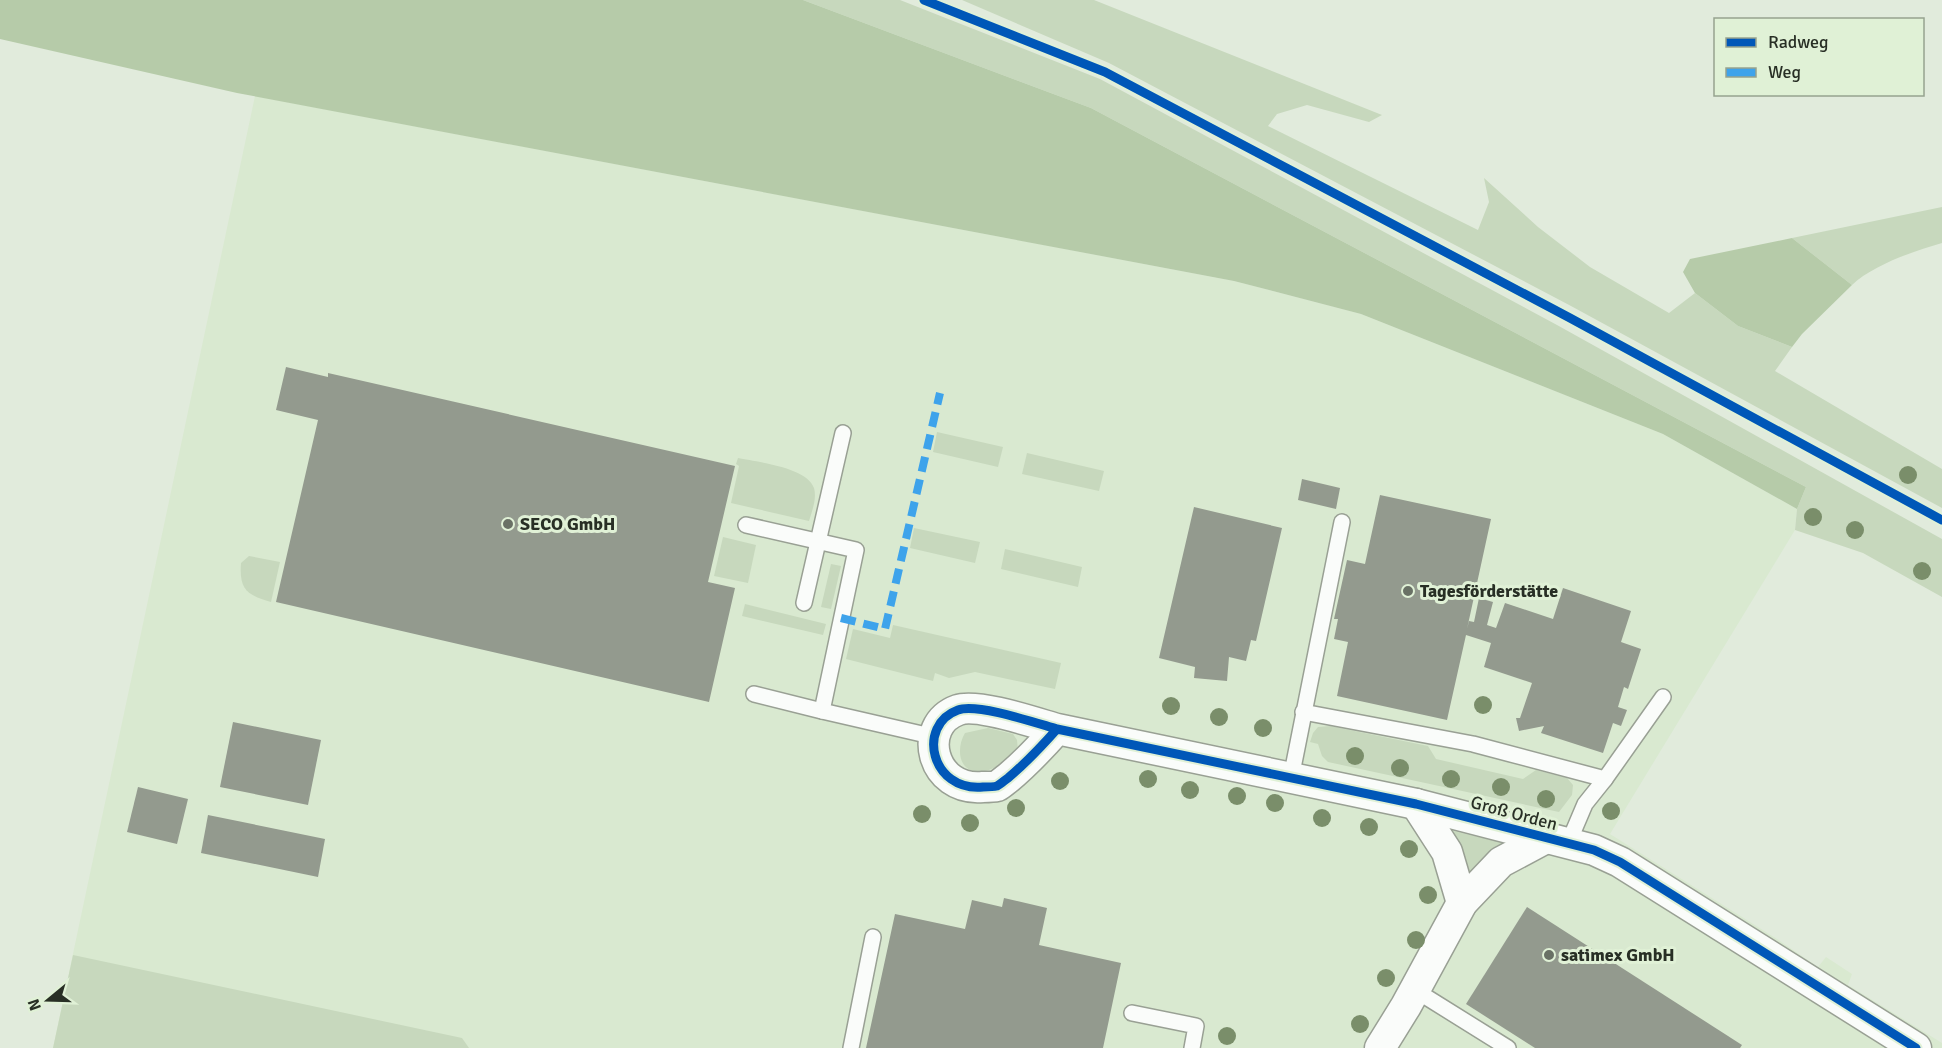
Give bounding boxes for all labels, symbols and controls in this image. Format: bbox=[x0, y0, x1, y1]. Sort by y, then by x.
legend bbox=[1714, 18, 1924, 96]
text: Radweg bbox=[1768, 31, 1829, 53]
text: Weg bbox=[1768, 61, 1801, 83]
place label: SECO GmbH bbox=[520, 513, 615, 535]
marker: SECO GmbH bbox=[501, 517, 515, 531]
place label: Tagesförderstätte bbox=[1420, 580, 1558, 602]
marker: Tagesförderstätte bbox=[1401, 584, 1415, 598]
street label: Groß Orden bbox=[1468, 791, 1560, 835]
place label: satimex GmbH bbox=[1561, 944, 1675, 966]
marker: satimex GmbH bbox=[1542, 948, 1556, 962]
north arrow bbox=[18, 970, 78, 1030]
text: N bbox=[23, 996, 46, 1013]

